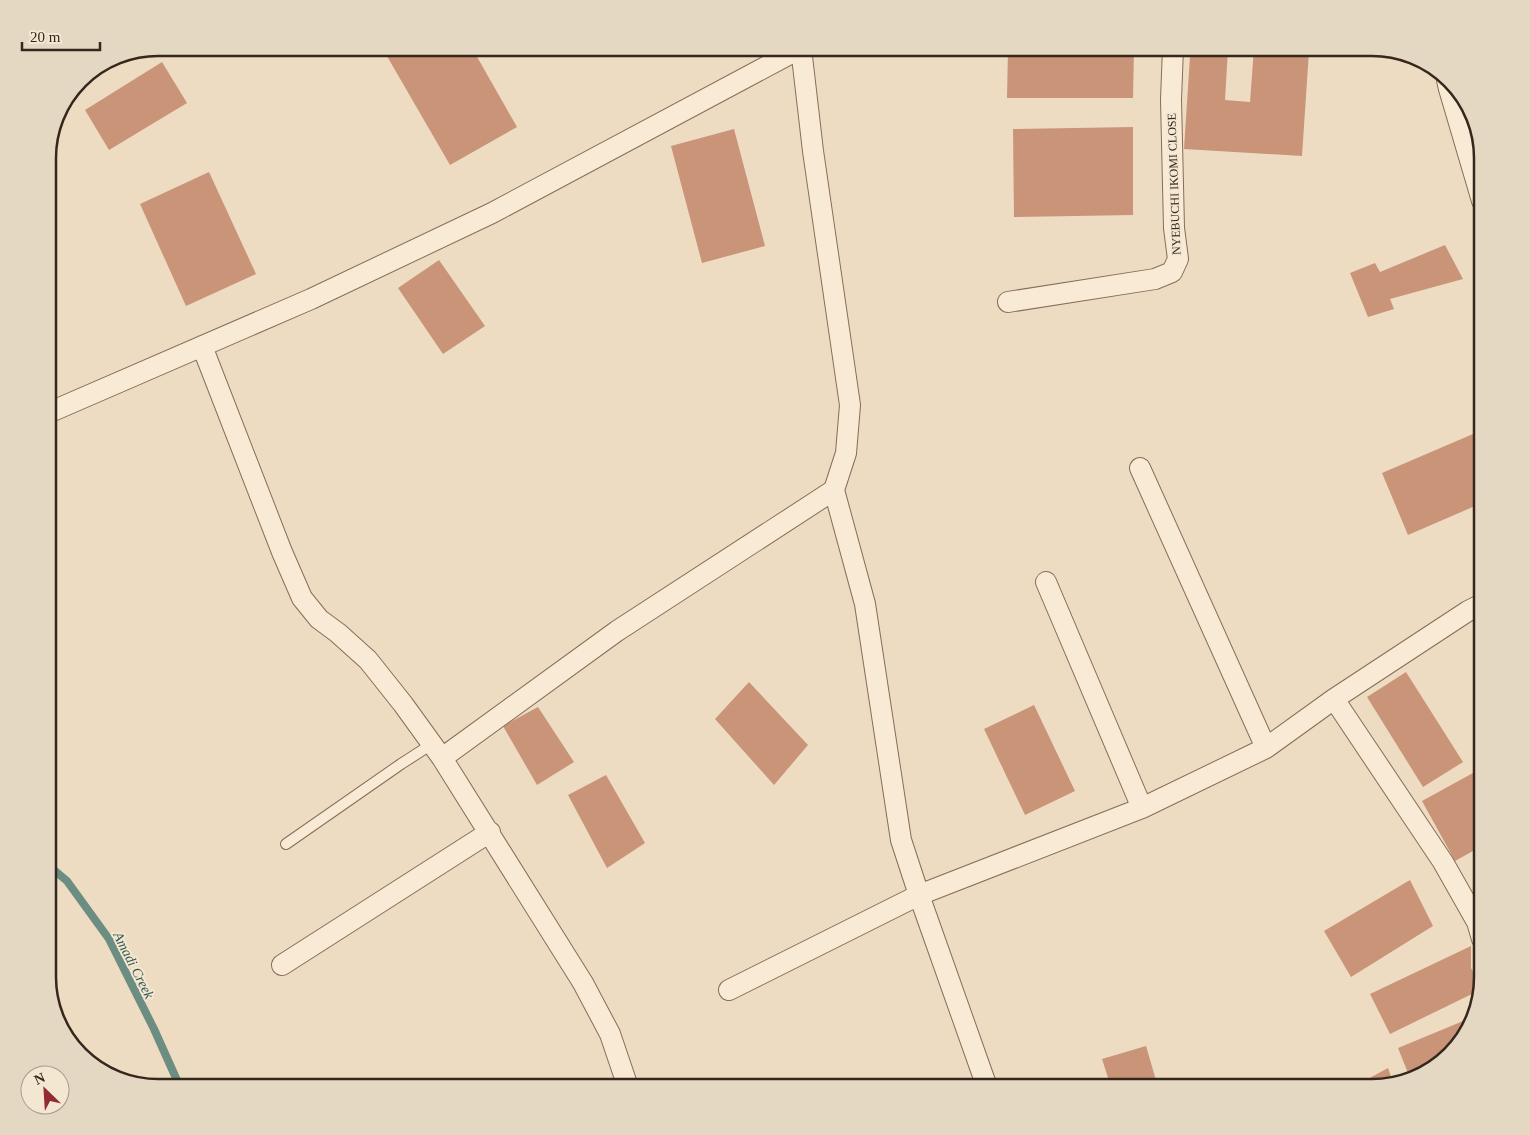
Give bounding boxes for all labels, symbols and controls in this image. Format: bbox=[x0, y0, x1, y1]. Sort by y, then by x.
scale bar bbox=[22, 20, 100, 52]
text: 20 m bbox=[30, 29, 61, 45]
street label: NYEBUCHI IKOMI CLOSE bbox=[1165, 113, 1183, 255]
water label: Amadi Creek bbox=[110, 928, 157, 1002]
north arrow bbox=[20, 1065, 70, 1115]
text: N bbox=[32, 1070, 47, 1088]

